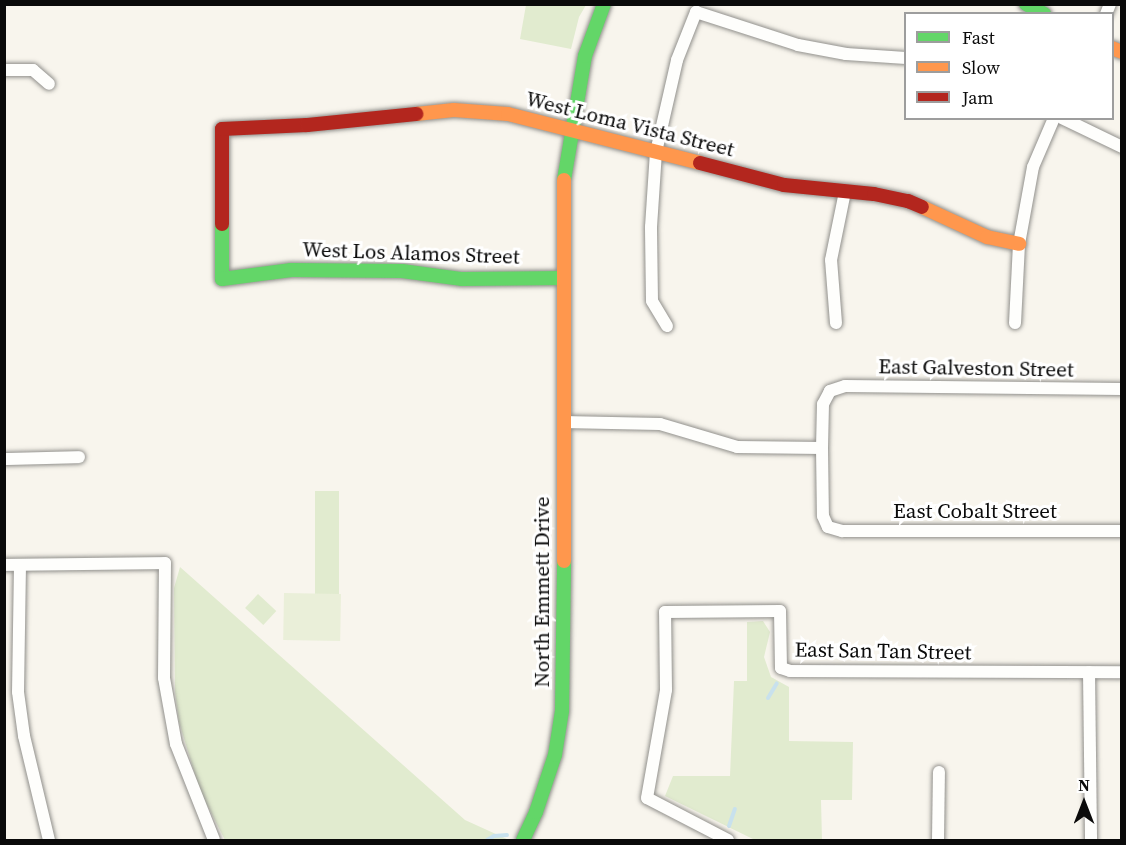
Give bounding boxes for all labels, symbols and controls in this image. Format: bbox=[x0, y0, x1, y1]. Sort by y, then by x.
legend bbox=[904, 12, 1114, 120]
text: Fast bbox=[962, 25, 995, 50]
text: Slow bbox=[962, 55, 1000, 80]
text: Jam bbox=[962, 85, 994, 110]
street label: West Loma Vista Street bbox=[523, 86, 737, 162]
street label: West Los Alamos Street bbox=[302, 237, 520, 269]
street label: East Galveston Street bbox=[878, 354, 1074, 382]
street label: North Emmett Drive bbox=[529, 497, 555, 687]
street label: East Cobalt Street bbox=[893, 498, 1057, 524]
street label: East San Tan Street bbox=[794, 637, 972, 665]
north arrow bbox=[1054, 773, 1114, 833]
text: N bbox=[1078, 774, 1090, 796]

